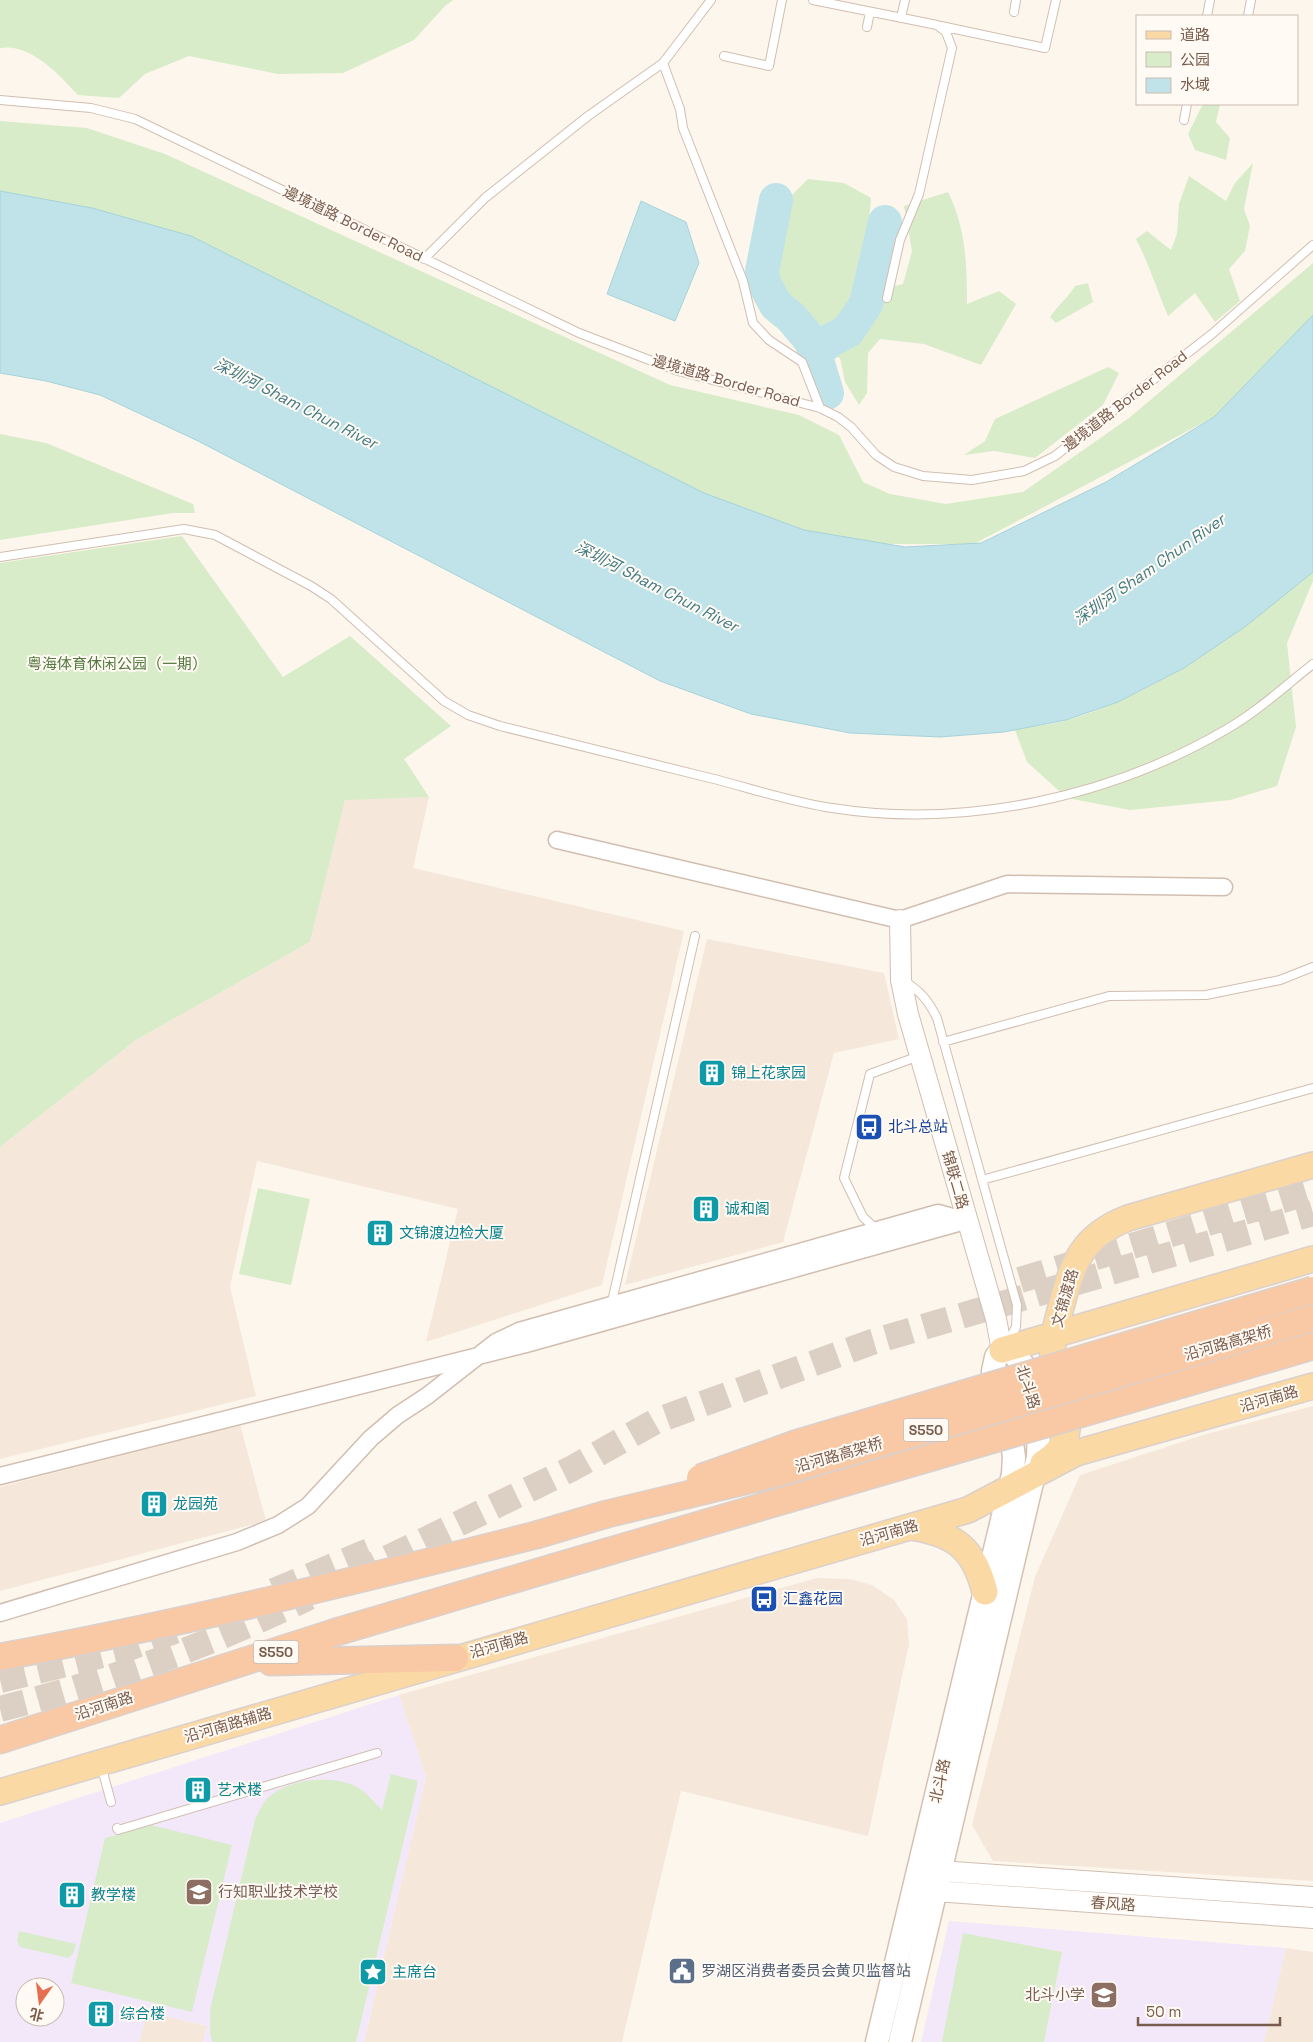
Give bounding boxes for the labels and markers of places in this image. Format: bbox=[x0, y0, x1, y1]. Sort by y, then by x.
building icon: 锦上花家园 bbox=[697, 1058, 727, 1088]
place label: 锦上花家园 bbox=[731, 1063, 806, 1082]
bus stop icon: 北斗总站 bbox=[854, 1112, 884, 1142]
place label: 北斗总站 bbox=[888, 1117, 948, 1136]
building icon: 诚和阁 bbox=[691, 1194, 721, 1224]
place label: 诚和阁 bbox=[725, 1199, 770, 1218]
building icon: 文锦渡边检大厦 bbox=[365, 1218, 395, 1248]
place label: 文锦渡边检大厦 bbox=[399, 1223, 504, 1242]
building icon: 龙园苑 bbox=[139, 1489, 169, 1519]
place label: 龙园苑 bbox=[173, 1494, 218, 1513]
bus stop icon: 汇鑫花园 bbox=[749, 1584, 779, 1614]
place label: 汇鑫花园 bbox=[783, 1589, 843, 1608]
building icon: 艺术楼 bbox=[183, 1775, 213, 1805]
place label: 艺术楼 bbox=[217, 1780, 262, 1799]
school or university icon: 行知职业技术学校 bbox=[184, 1877, 214, 1907]
building icon: 教学楼 bbox=[57, 1880, 87, 1910]
place label: 行知职业技术学校 bbox=[218, 1882, 338, 1901]
place label: 教学楼 bbox=[91, 1885, 136, 1904]
public building icon: 罗湖区消费者委员会黄贝监督站 bbox=[667, 1956, 697, 1986]
place icon: 主席台 bbox=[358, 1957, 388, 1987]
place label: 罗湖区消费者委员会黄贝监督站 bbox=[701, 1961, 911, 1980]
place label: 主席台 bbox=[392, 1962, 437, 1981]
school or university icon: 北斗小学 bbox=[1089, 1980, 1119, 2010]
place label: 北斗小学 bbox=[1025, 1985, 1085, 2004]
building icon: 综合楼 bbox=[86, 1999, 116, 2029]
place label: 综合楼 bbox=[120, 2004, 165, 2023]

